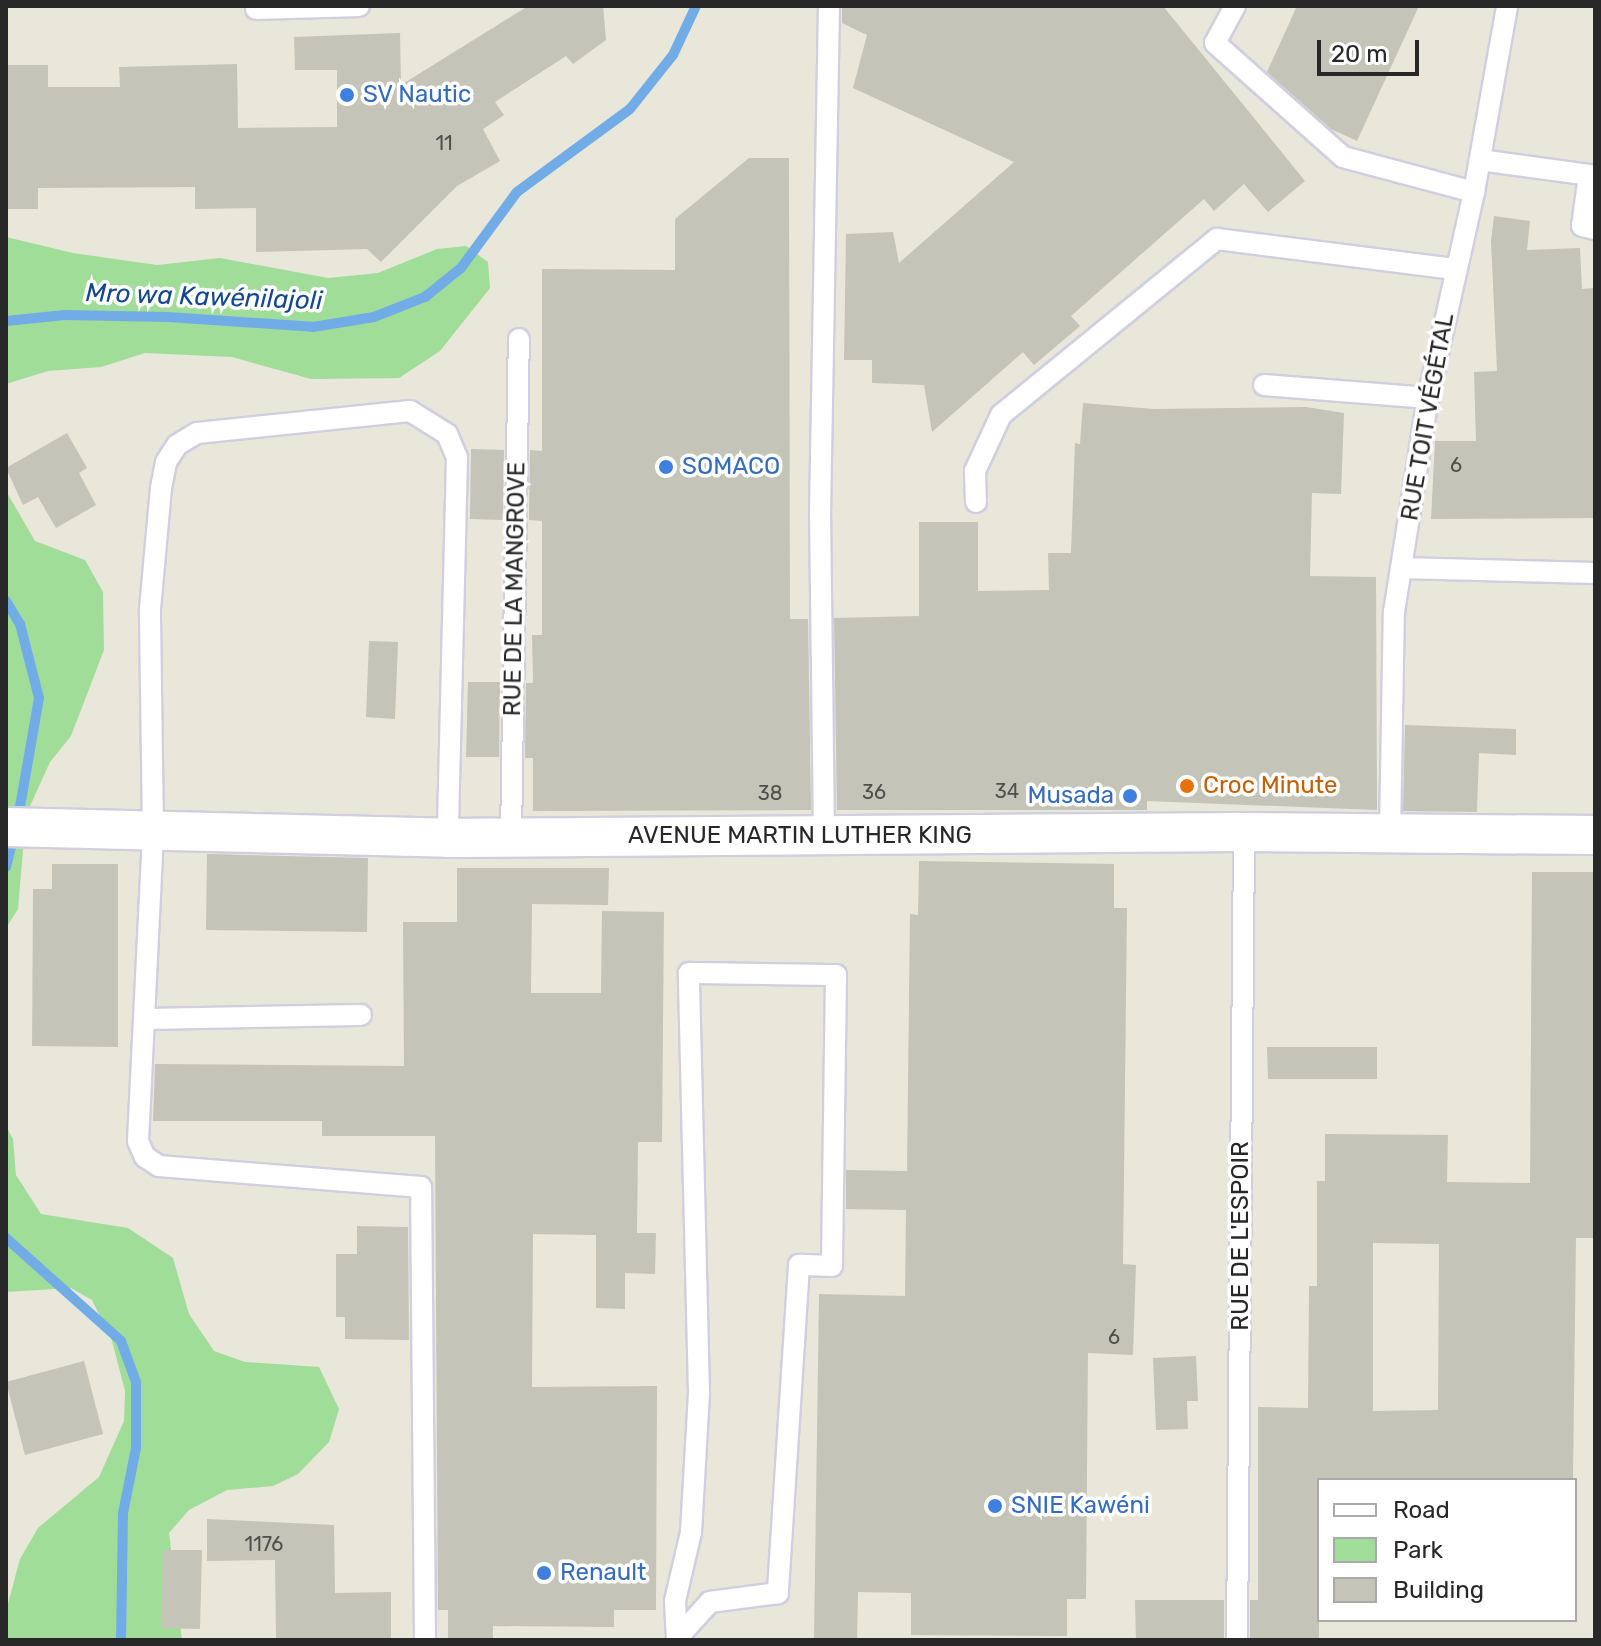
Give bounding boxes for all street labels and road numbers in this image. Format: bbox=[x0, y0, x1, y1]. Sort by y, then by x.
street label: RUE TOIT VÉGÉTAL bbox=[1395, 310, 1461, 524]
street label: RUE DE LA MANGROVE bbox=[498, 461, 532, 717]
street label: AVENUE MARTIN LUTHER KING bbox=[628, 822, 972, 850]
street label: RUE DE L'ESPOIR bbox=[1227, 1141, 1255, 1331]

